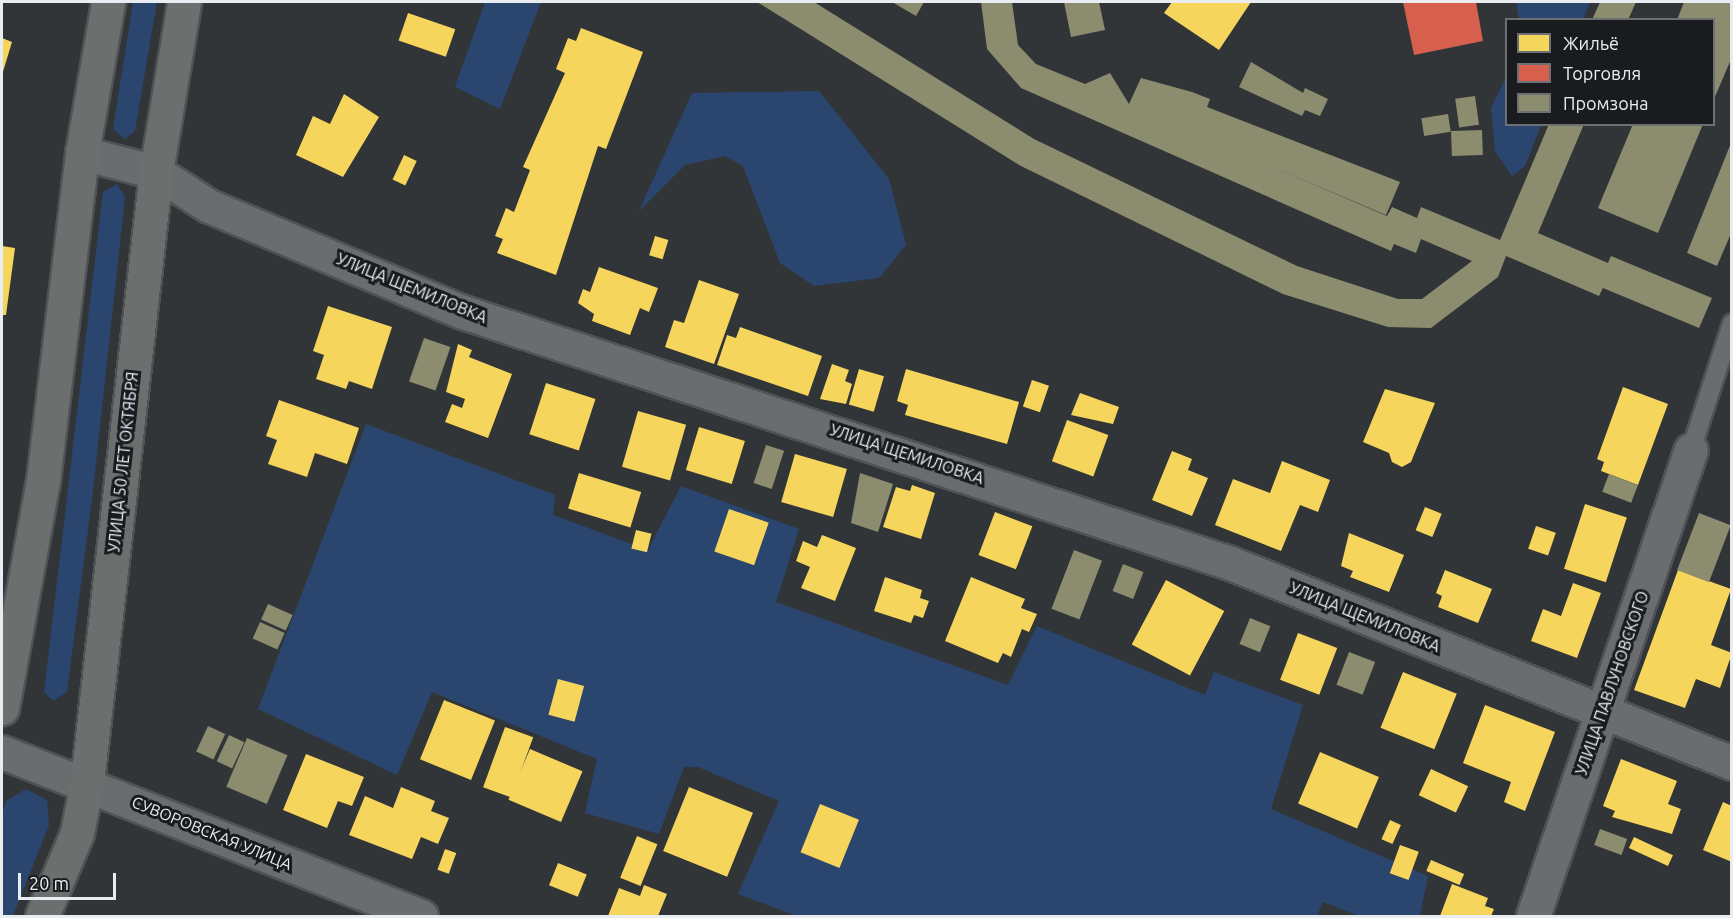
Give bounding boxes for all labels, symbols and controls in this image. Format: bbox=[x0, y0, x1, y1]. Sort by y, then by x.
legend bbox=[1505, 18, 1715, 126]
text: Жильё bbox=[1563, 33, 1619, 53]
text: Торговля bbox=[1563, 63, 1641, 83]
text: Промзона bbox=[1563, 93, 1648, 113]
street label: УЛИЦА ЩЕМИЛОВКА bbox=[334, 249, 490, 327]
street label: УЛИЦА 50 ЛЕТ ОКТЯБРЯ bbox=[104, 371, 142, 553]
street label: УЛИЦА ЩЕМИЛОВКА bbox=[828, 420, 986, 488]
street label: УЛИЦА ЩЕМИЛОВКА bbox=[1287, 578, 1443, 656]
street label: УЛИЦА ПАВЛУНОВСКОГО bbox=[1571, 588, 1653, 778]
street label: СУВОРОВСКАЯ УЛИЦА bbox=[129, 792, 295, 874]
scale bar bbox=[21, 861, 118, 899]
text: 20 m bbox=[29, 873, 69, 893]

